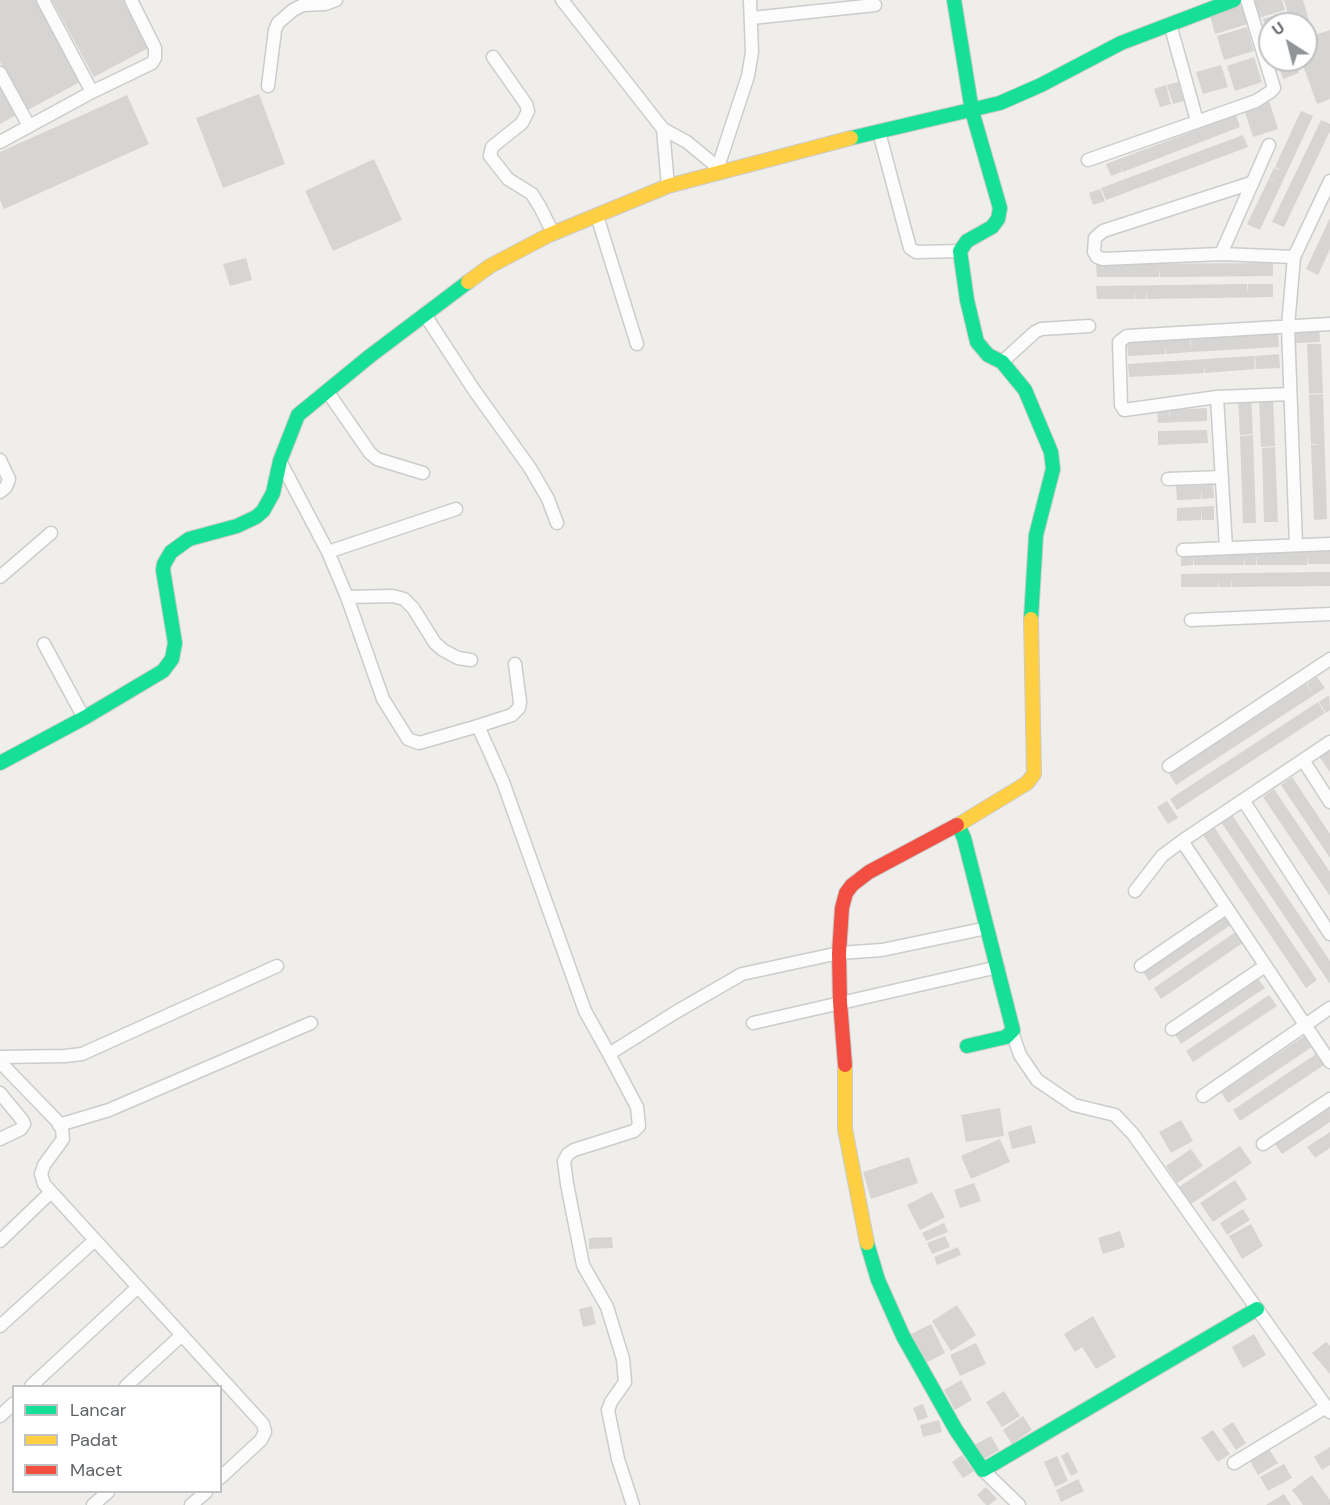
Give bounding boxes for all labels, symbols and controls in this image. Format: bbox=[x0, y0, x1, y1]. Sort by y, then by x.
north arrow bbox=[1258, 12, 1318, 72]
text: U bbox=[1268, 17, 1289, 40]
legend bbox=[12, 1385, 222, 1493]
text: Lancar bbox=[70, 1398, 126, 1422]
text: Padat bbox=[70, 1428, 118, 1452]
text: Macet bbox=[70, 1458, 122, 1482]

